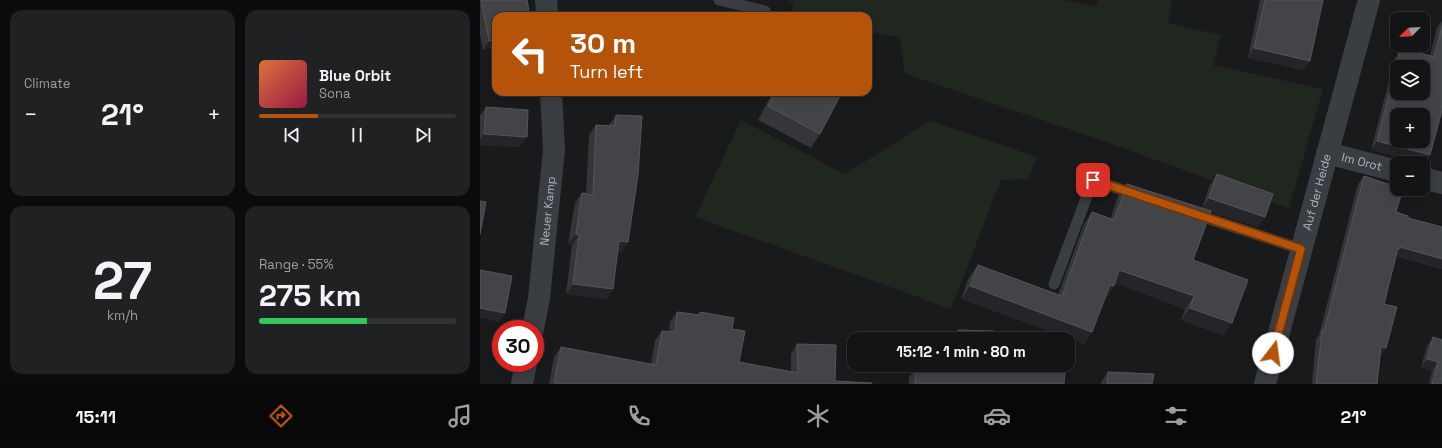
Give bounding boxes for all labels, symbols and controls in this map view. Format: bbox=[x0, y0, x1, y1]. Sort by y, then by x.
north arrow bbox=[1390, 12, 1430, 52]
map controls bbox=[1390, 12, 1430, 196]
text: 30 m bbox=[570, 25, 636, 61]
icon: left bbox=[504, 28, 556, 80]
text: Turn left bbox=[570, 60, 643, 83]
button: layers bbox=[1390, 60, 1430, 100]
text: Blue Orbit bbox=[319, 66, 391, 85]
text: Climate bbox=[24, 75, 70, 92]
text: Sona bbox=[319, 85, 350, 102]
text: 21° bbox=[101, 95, 144, 134]
text: − bbox=[24, 100, 38, 128]
text: + bbox=[207, 100, 221, 128]
button: + bbox=[1390, 108, 1430, 148]
icon: previous bbox=[281, 124, 303, 146]
icon: pause bbox=[346, 124, 368, 146]
icon: next bbox=[412, 124, 434, 146]
street label: Im Orot bbox=[1340, 149, 1384, 175]
street label: Auf der Heide bbox=[1299, 152, 1335, 232]
button: − bbox=[1390, 156, 1430, 196]
pin bbox=[1076, 163, 1110, 197]
icon: arrive bbox=[1082, 169, 1104, 191]
street label: Neuer Kamp bbox=[536, 175, 559, 246]
text: 27 bbox=[93, 248, 152, 314]
text: Range · 55% bbox=[259, 256, 333, 273]
text: 275 km bbox=[259, 276, 361, 315]
text: km/h bbox=[107, 307, 138, 324]
speed limit sign: 30 bbox=[492, 320, 544, 372]
position arrow bbox=[1252, 332, 1294, 374]
text: 15:12 · 1 min · 80 m bbox=[896, 342, 1026, 361]
icon: directions bbox=[267, 402, 295, 430]
icon: music bbox=[446, 402, 474, 430]
icon: phone bbox=[625, 402, 653, 430]
icon: climate bbox=[804, 402, 832, 430]
icon: car bbox=[983, 402, 1011, 430]
icon: filters bbox=[1162, 402, 1190, 430]
text: 15:11 bbox=[75, 405, 116, 428]
text: 21° bbox=[1341, 405, 1367, 428]

